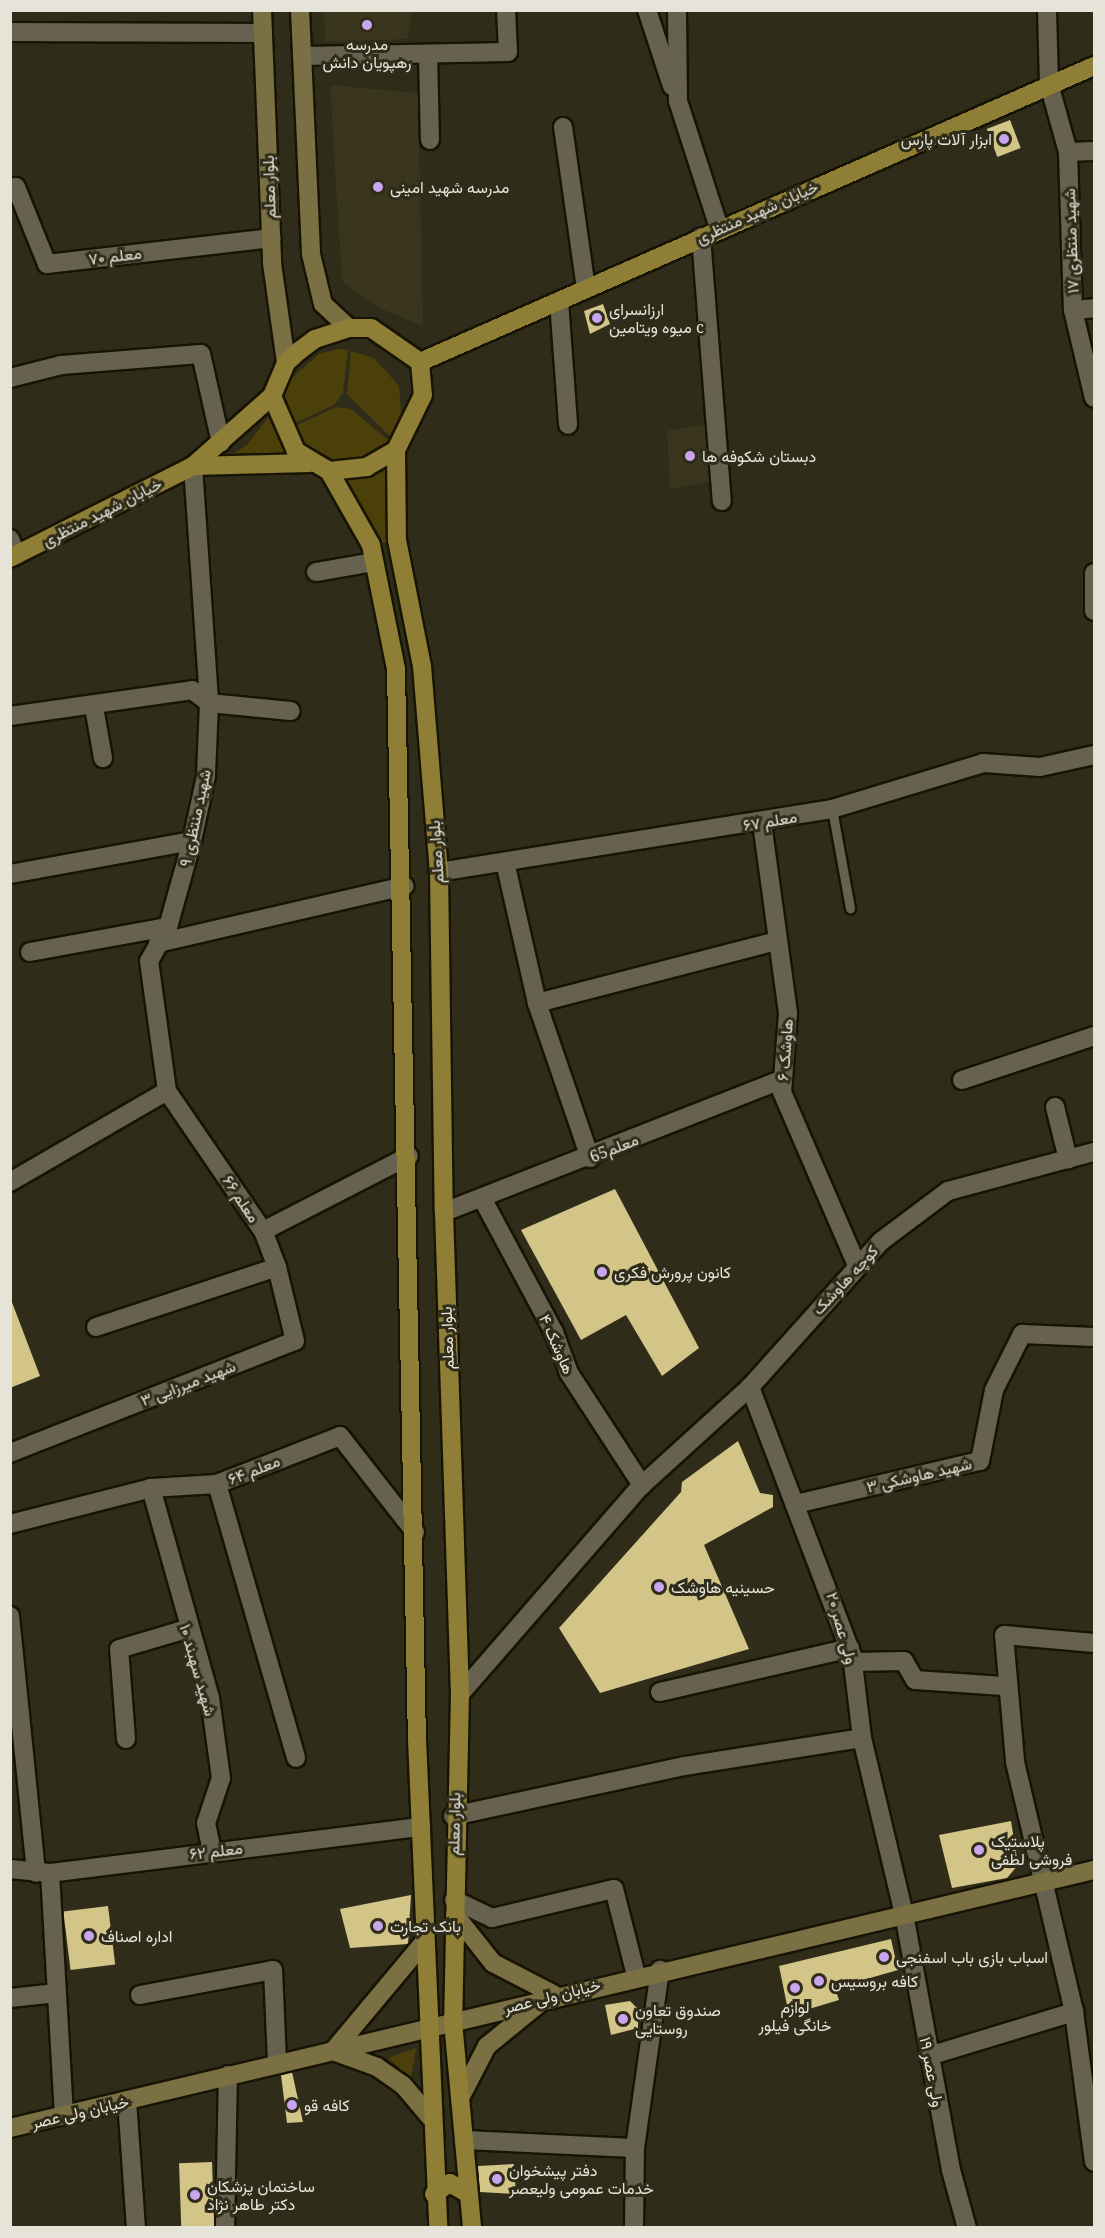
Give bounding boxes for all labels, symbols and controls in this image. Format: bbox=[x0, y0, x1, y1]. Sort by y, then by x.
marker: مدرسه رهپویان دانش bbox=[360, 18, 374, 32]
place label: مدرسه رهپویان دانش bbox=[322, 34, 412, 72]
place label: ابزار آلات پارس bbox=[901, 129, 992, 149]
marker: ابزار آلات پارس bbox=[997, 132, 1011, 146]
street label: بلوار معلم bbox=[258, 155, 280, 219]
street label: خیابان شهید منتظری bbox=[693, 176, 821, 248]
place label: مدرسه شهید امینی bbox=[390, 177, 509, 197]
marker: مدرسه شهید امینی bbox=[371, 180, 385, 194]
street label: شهید منتظری ۱۷ bbox=[1060, 188, 1082, 294]
street label: معلم ۷۰ bbox=[87, 243, 143, 269]
place label: ارزانسرای میوه ویتامین c bbox=[609, 299, 704, 337]
marker: ارزانسرای میوه ویتامین c bbox=[590, 311, 604, 325]
place label: دبستان شکوفه ها bbox=[702, 446, 816, 466]
marker: دبستان شکوفه ها bbox=[683, 449, 697, 463]
street label: خیابان شهید منتظری bbox=[39, 474, 165, 550]
street label: شهید منتظری ۹ bbox=[175, 768, 215, 868]
street label: معلم ۶۷ bbox=[742, 807, 798, 835]
street label: بلوار معلم bbox=[424, 820, 448, 884]
street label: هاوشک ۶ bbox=[773, 1018, 797, 1082]
street label: معلم65 bbox=[587, 1130, 641, 1166]
street label: معلم ۶۶ bbox=[218, 1172, 264, 1226]
street label: کوچه هاوشک bbox=[808, 1241, 882, 1319]
place label: کانون پرورش فکری bbox=[614, 1262, 731, 1282]
marker: کانون پرورش فکری bbox=[595, 1265, 609, 1279]
street label: بلوار معلم bbox=[436, 1306, 458, 1370]
street label: هاوشک ۴ bbox=[535, 1311, 579, 1377]
street label: شهید میرزایی ۳ bbox=[138, 1356, 238, 1410]
street label: معلم ۶۴ bbox=[225, 1451, 283, 1489]
street label: شهید هاوشکی ۳ bbox=[865, 1454, 973, 1496]
place label: حسینیه هاوشک bbox=[671, 1577, 775, 1597]
marker: حسینیه هاوشک bbox=[652, 1580, 666, 1594]
street label: ولی عصر ۲۰ bbox=[823, 1590, 861, 1666]
street label: شهید سهبند ۱۰ bbox=[176, 1622, 220, 1718]
street label: بلوار معلم bbox=[444, 1792, 464, 1856]
place label: پلاستیک فروشی لطفی bbox=[991, 1831, 1072, 1869]
street label: معلم ۶۲ bbox=[188, 1838, 244, 1864]
marker: پلاستیک فروشی لطفی bbox=[972, 1843, 986, 1857]
place label: بانک تجارت bbox=[390, 1916, 461, 1936]
marker: بانک تجارت bbox=[371, 1919, 385, 1933]
place label: اداره اصناف bbox=[101, 1926, 172, 1946]
marker: اداره اصناف bbox=[82, 1929, 96, 1943]
place label: اسباب بازی باب اسفنجی bbox=[896, 1947, 1048, 1967]
marker: اسباب بازی باب اسفنجی bbox=[877, 1950, 891, 1964]
place label: کافه بروسیس bbox=[831, 1971, 918, 1991]
marker: کافه بروسیس bbox=[812, 1974, 826, 1988]
street label: خیابان ولی عصر bbox=[502, 1975, 602, 2017]
marker: لوازم خانگی فیلور bbox=[788, 1981, 802, 1995]
place label: لوازم خانگی فیلور bbox=[759, 1997, 831, 2035]
place label: صندوق تعاون روستایی bbox=[635, 2000, 721, 2038]
marker: صندوق تعاون روستایی bbox=[616, 2012, 630, 2026]
street label: ولی عصر ۱۹ bbox=[916, 2035, 948, 2109]
street label: خیابان ولی عصر bbox=[30, 2091, 130, 2133]
place label: کافه قو bbox=[304, 2095, 349, 2115]
marker: کافه قو bbox=[285, 2098, 299, 2112]
place label: دفتر پیشخوان خدمات عمومی ولیعصر bbox=[509, 2160, 654, 2198]
marker: دفتر پیشخوان خدمات عمومی ولیعصر bbox=[490, 2172, 504, 2186]
place label: ساختمان پزشکان دکتر طاهر نژاد bbox=[207, 2176, 315, 2214]
marker: ساختمان پزشکان دکتر طاهر نژاد bbox=[188, 2188, 202, 2202]

